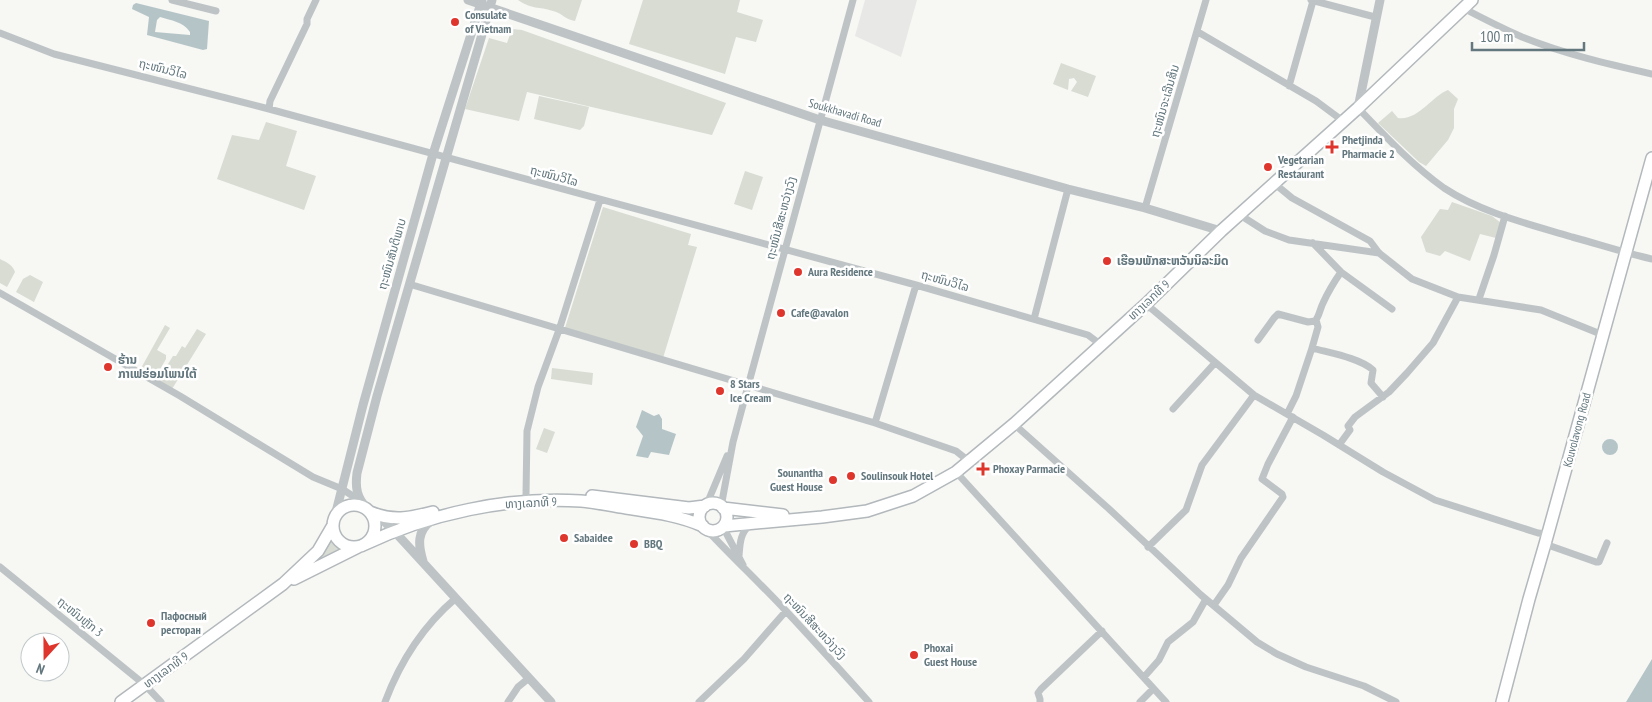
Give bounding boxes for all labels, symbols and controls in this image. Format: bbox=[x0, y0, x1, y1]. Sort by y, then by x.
place label: Consulate of Vietnam bbox=[465, 7, 511, 36]
marker: Consulate of Vietnam bbox=[449, 16, 461, 28]
scale bar bbox=[1472, 20, 1584, 52]
text: 100 m bbox=[1480, 27, 1513, 46]
street label: ຖະໜົນວິໄລ bbox=[137, 55, 189, 82]
street label: ຖະໜົນຈະເລີນສິນ bbox=[1147, 63, 1182, 139]
street label: Soukkhavadi Road bbox=[807, 95, 883, 130]
place label: Phetjinda Pharmacie 2 bbox=[1342, 132, 1395, 161]
marker: Phetjinda Pharmacie 2 bbox=[1326, 141, 1338, 153]
place label: Vegetarian Restaurant bbox=[1277, 152, 1325, 181]
marker: Vegetarian Restaurant bbox=[1262, 161, 1274, 173]
street label: ຖະໜົນວິໄລ bbox=[528, 162, 580, 189]
street label: ຖະໜົນສີສະຫວ່າງວົງ bbox=[762, 175, 799, 261]
street label: ຖະໜົນສັນຕິພາບ bbox=[374, 216, 409, 291]
place label: ເຮືອນພັກສະຫວັນນິລະມິດ bbox=[1117, 253, 1228, 268]
marker: ເຮືອນພັກສະຫວັນນິລະມິດ bbox=[1101, 255, 1113, 267]
place label: Aura Residence bbox=[807, 264, 873, 279]
marker: Aura Residence bbox=[792, 266, 804, 278]
street label: ຖະໜົນວິໄລ bbox=[919, 267, 971, 295]
street label: ທາງເລກທີ 9 bbox=[1125, 276, 1173, 323]
place label: Cafe@avalon bbox=[791, 305, 849, 320]
marker: Cafe@avalon bbox=[775, 307, 787, 319]
place label: ຮ້ານ ກາເຟຮ່ອມໂພນໃຕ້ bbox=[118, 352, 197, 381]
marker: ຮ້ານ ກາເຟຮ່ອມໂພນໃຕ້ bbox=[102, 361, 114, 373]
place label: 8 Stars Ice Cream bbox=[730, 376, 771, 405]
marker: 8 Stars Ice Cream bbox=[714, 385, 726, 397]
street label: Kouvolavong Road bbox=[1559, 391, 1594, 469]
place label: Phoxay Parmacie bbox=[993, 461, 1065, 476]
marker: Phoxay Parmacie bbox=[977, 463, 989, 475]
place label: Sounantha Guest House bbox=[770, 465, 823, 494]
place label: Soulinsouk Hotel bbox=[861, 468, 933, 483]
marker: Soulinsouk Hotel bbox=[845, 470, 857, 482]
marker: Sounantha Guest House bbox=[827, 474, 839, 486]
street label: ທາງເລກທີ 9 bbox=[505, 494, 557, 511]
place label: Sabaidee bbox=[574, 530, 613, 545]
marker: Sabaidee bbox=[558, 532, 570, 544]
place label: BBQ bbox=[644, 536, 663, 551]
marker: BBQ bbox=[628, 538, 640, 550]
street label: ຖະໜົນສີສະຫວ່າງວົງ bbox=[781, 589, 850, 662]
street label: ຖະໜົນຫຼັກ 3 bbox=[54, 594, 106, 640]
place label: Пафосный ресторан bbox=[161, 608, 207, 637]
marker: Пафосный ресторан bbox=[145, 617, 157, 629]
north arrow bbox=[20, 632, 70, 682]
place label: Phoxai Guest House bbox=[924, 640, 977, 669]
street label: ທາງເລກທີ 9 bbox=[140, 648, 191, 691]
marker: Phoxai Guest House bbox=[908, 649, 920, 661]
text: N bbox=[34, 659, 47, 679]

